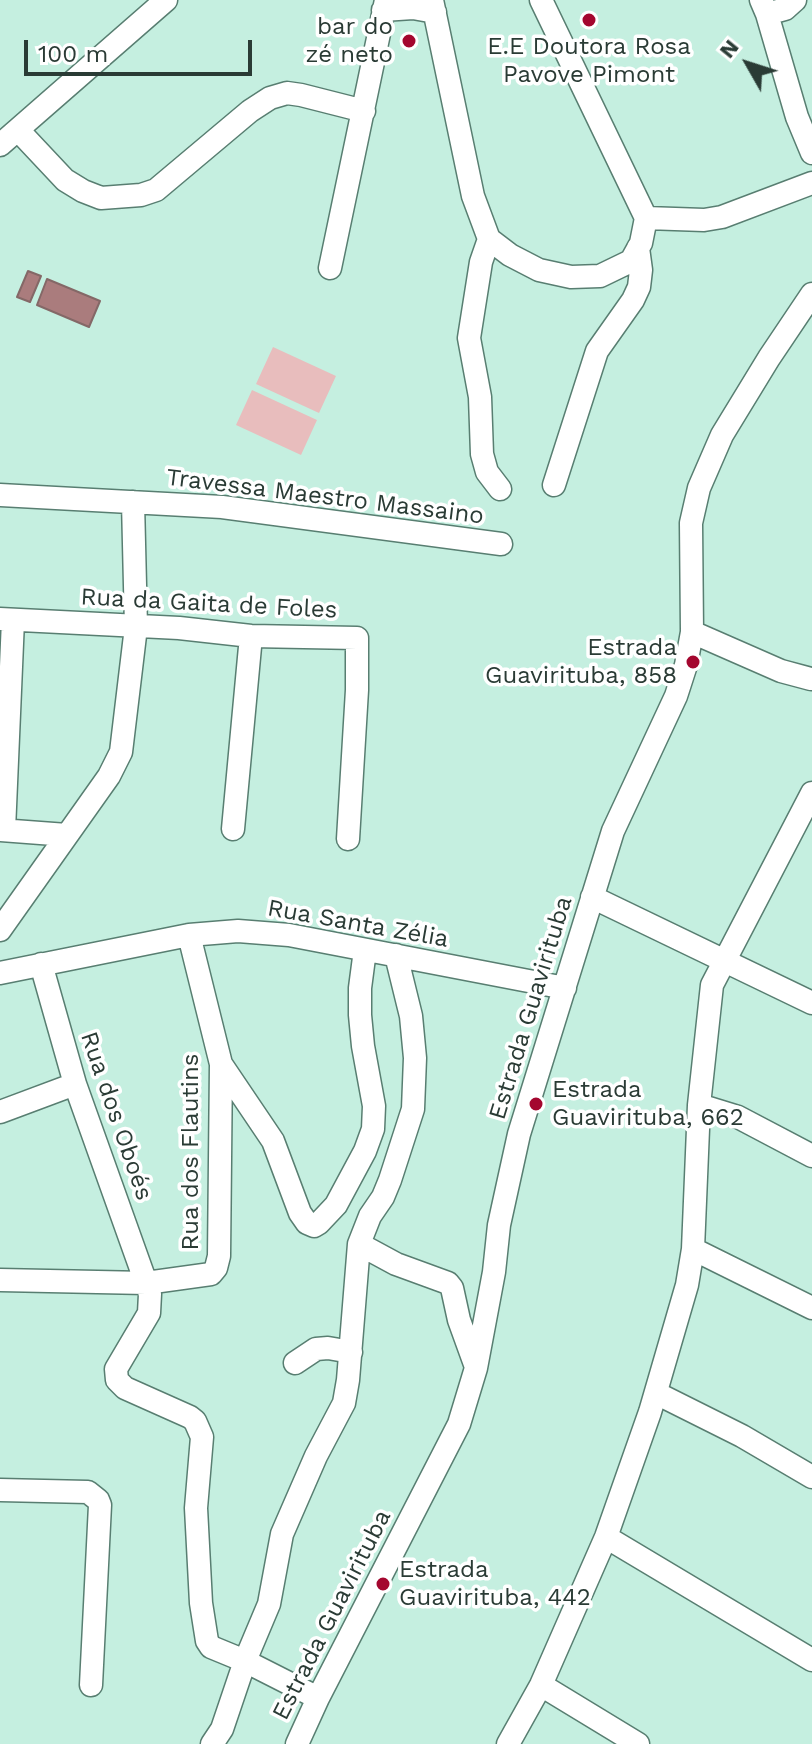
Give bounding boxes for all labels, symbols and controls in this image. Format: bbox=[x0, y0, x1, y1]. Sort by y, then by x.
marker: E.E Doutora Rosa Pavove Pimont bbox=[580, 11, 598, 29]
place label: bar do zé neto bbox=[306, 13, 393, 69]
scale bar bbox=[28, 24, 256, 74]
north arrow bbox=[708, 24, 788, 104]
marker: bar do zé neto bbox=[400, 32, 418, 50]
place label: E.E Doutora Rosa Pavove Pimont bbox=[487, 33, 691, 89]
text: N bbox=[714, 34, 744, 63]
text: 100 m bbox=[38, 40, 108, 68]
street label: Travessa Maestro Massaino bbox=[165, 463, 485, 531]
street label: Rua da Gaita de Foles bbox=[80, 583, 338, 625]
place label: Estrada Guavirituba, 858 bbox=[485, 634, 677, 690]
marker: Estrada Guavirituba, 858 bbox=[684, 653, 702, 671]
street label: Estrada Guavirituba bbox=[483, 893, 579, 1123]
street label: Rua Santa Zélia bbox=[265, 894, 451, 954]
street label: Rua dos Oboés bbox=[74, 1028, 158, 1204]
street label: Rua dos Flautins bbox=[177, 1054, 205, 1250]
place label: Estrada Guavirituba, 662 bbox=[552, 1076, 744, 1132]
marker: Estrada Guavirituba, 662 bbox=[527, 1095, 545, 1113]
street label: Estrada Guavirituba bbox=[267, 1505, 397, 1725]
place label: Estrada Guavirituba, 442 bbox=[399, 1556, 591, 1612]
marker: Estrada Guavirituba, 442 bbox=[374, 1575, 392, 1593]

